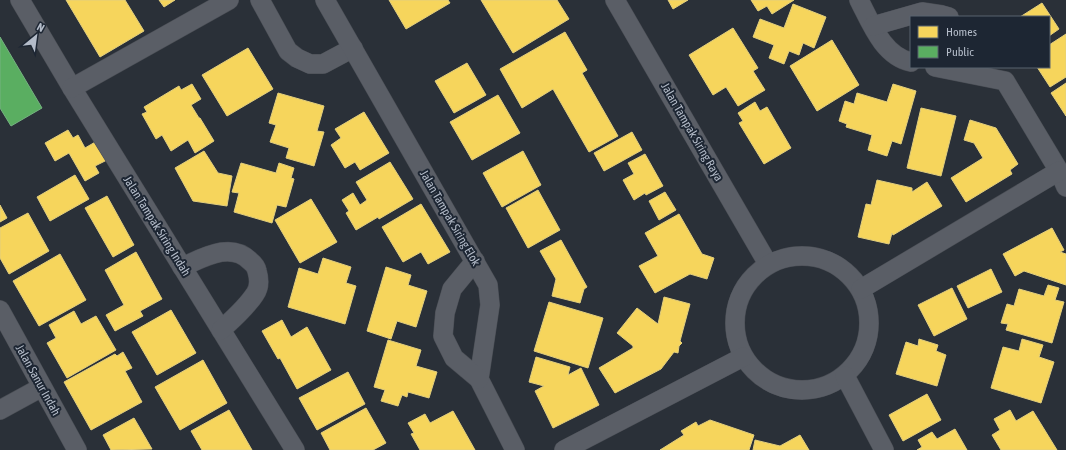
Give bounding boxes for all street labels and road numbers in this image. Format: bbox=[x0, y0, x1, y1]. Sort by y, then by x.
street label: Jalan Tampak Siring Raya bbox=[658, 80, 726, 184]
street label: Jalan Tampak Siring Elok bbox=[417, 168, 483, 269]
street label: Jalan Tampak Siring Indah bbox=[121, 173, 193, 279]
street label: Jalan Sanur Indah bbox=[13, 342, 63, 418]

